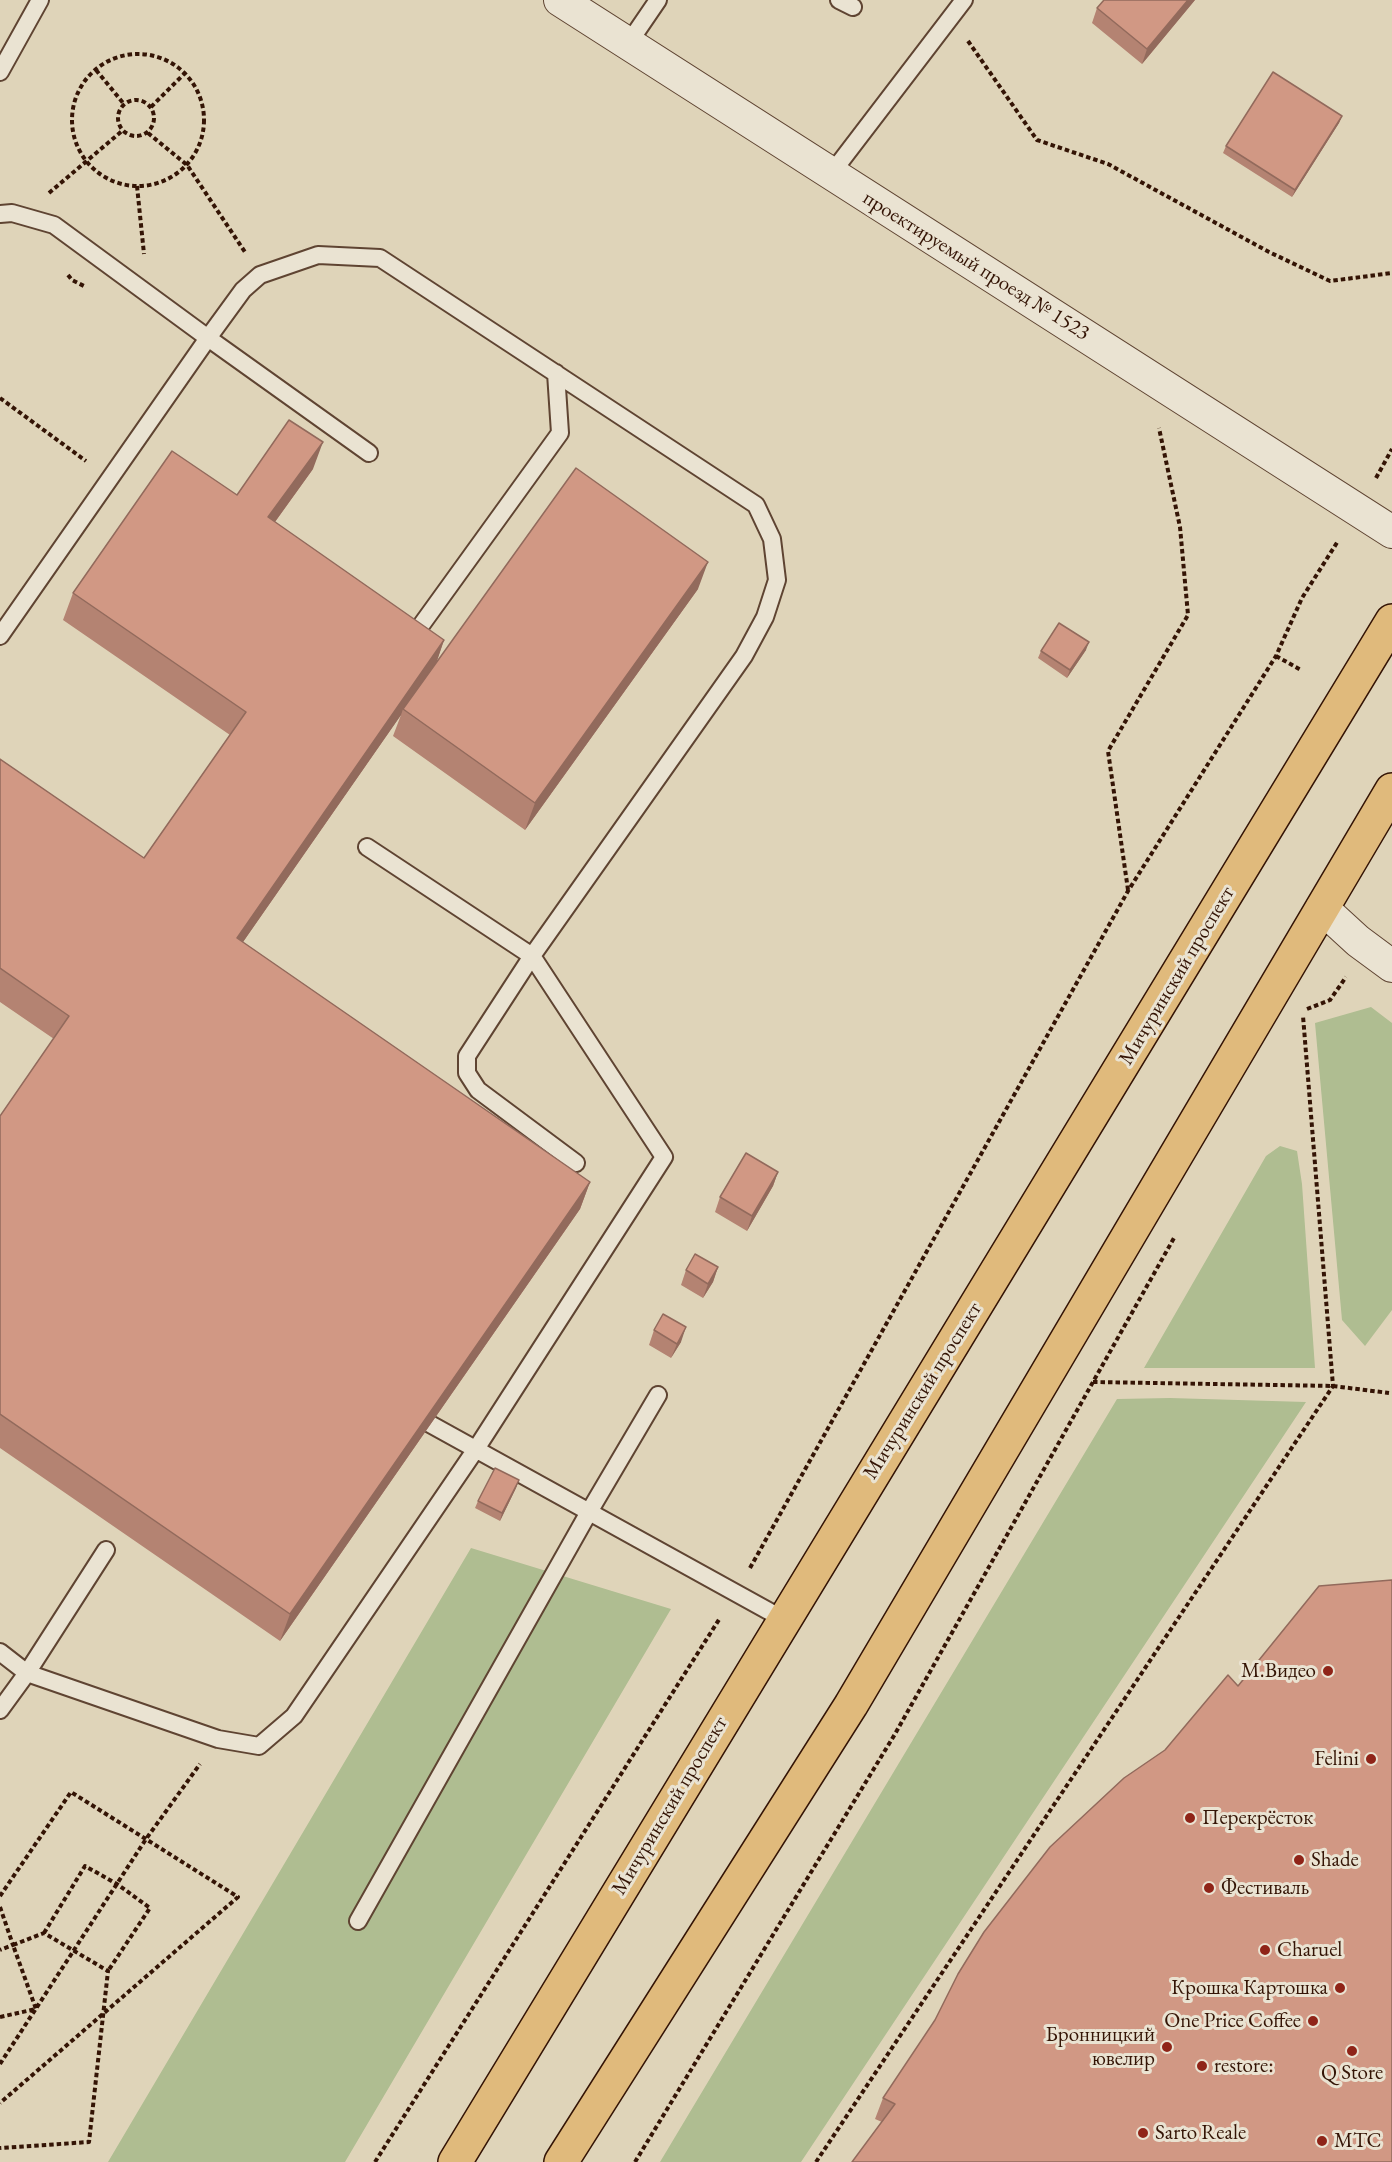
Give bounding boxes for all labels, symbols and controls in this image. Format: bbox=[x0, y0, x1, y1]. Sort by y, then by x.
street label: проектируемый проезд № 1523 bbox=[858, 186, 1094, 346]
street label: Мичуринский проспект bbox=[1114, 882, 1240, 1070]
street label: Мичуринский проспект bbox=[858, 1298, 988, 1484]
place label: М.Видео bbox=[1241, 1658, 1316, 1684]
marker: М.Видео bbox=[1321, 1664, 1335, 1678]
street label: Мичуринский проспект bbox=[607, 1712, 733, 1900]
place label: Felini bbox=[1314, 1746, 1359, 1772]
marker: Felini bbox=[1364, 1752, 1378, 1766]
place label: Перекрёсток bbox=[1202, 1805, 1313, 1831]
marker: Перекрёсток bbox=[1183, 1811, 1197, 1825]
place label: Shade bbox=[1311, 1847, 1359, 1873]
marker: Shade bbox=[1292, 1853, 1306, 1867]
place label: Фестиваль bbox=[1221, 1875, 1309, 1901]
marker: Фестиваль bbox=[1202, 1881, 1216, 1895]
place label: Charuel bbox=[1277, 1937, 1342, 1963]
marker: Charuel bbox=[1258, 1943, 1272, 1957]
place label: Крошка Картошка bbox=[1171, 1975, 1328, 2001]
marker: Крошка Картошка bbox=[1333, 1981, 1347, 1995]
place label: One Price Coffee bbox=[1164, 2008, 1301, 2034]
marker: One Price Coffee bbox=[1306, 2014, 1320, 2028]
place label: Бронницкий ювелир bbox=[1045, 2022, 1155, 2072]
marker: Бронницкий ювелир bbox=[1160, 2040, 1174, 2054]
marker: Q Store bbox=[1345, 2044, 1359, 2058]
place label: restore: bbox=[1214, 2053, 1273, 2079]
marker: restore: bbox=[1195, 2059, 1209, 2073]
place label: Q Store bbox=[1321, 2060, 1383, 2086]
place label: Sarto Reale bbox=[1155, 2120, 1246, 2146]
marker: Sarto Reale bbox=[1136, 2126, 1150, 2140]
place label: МТС bbox=[1334, 2128, 1381, 2154]
marker: МТС bbox=[1315, 2134, 1329, 2148]

